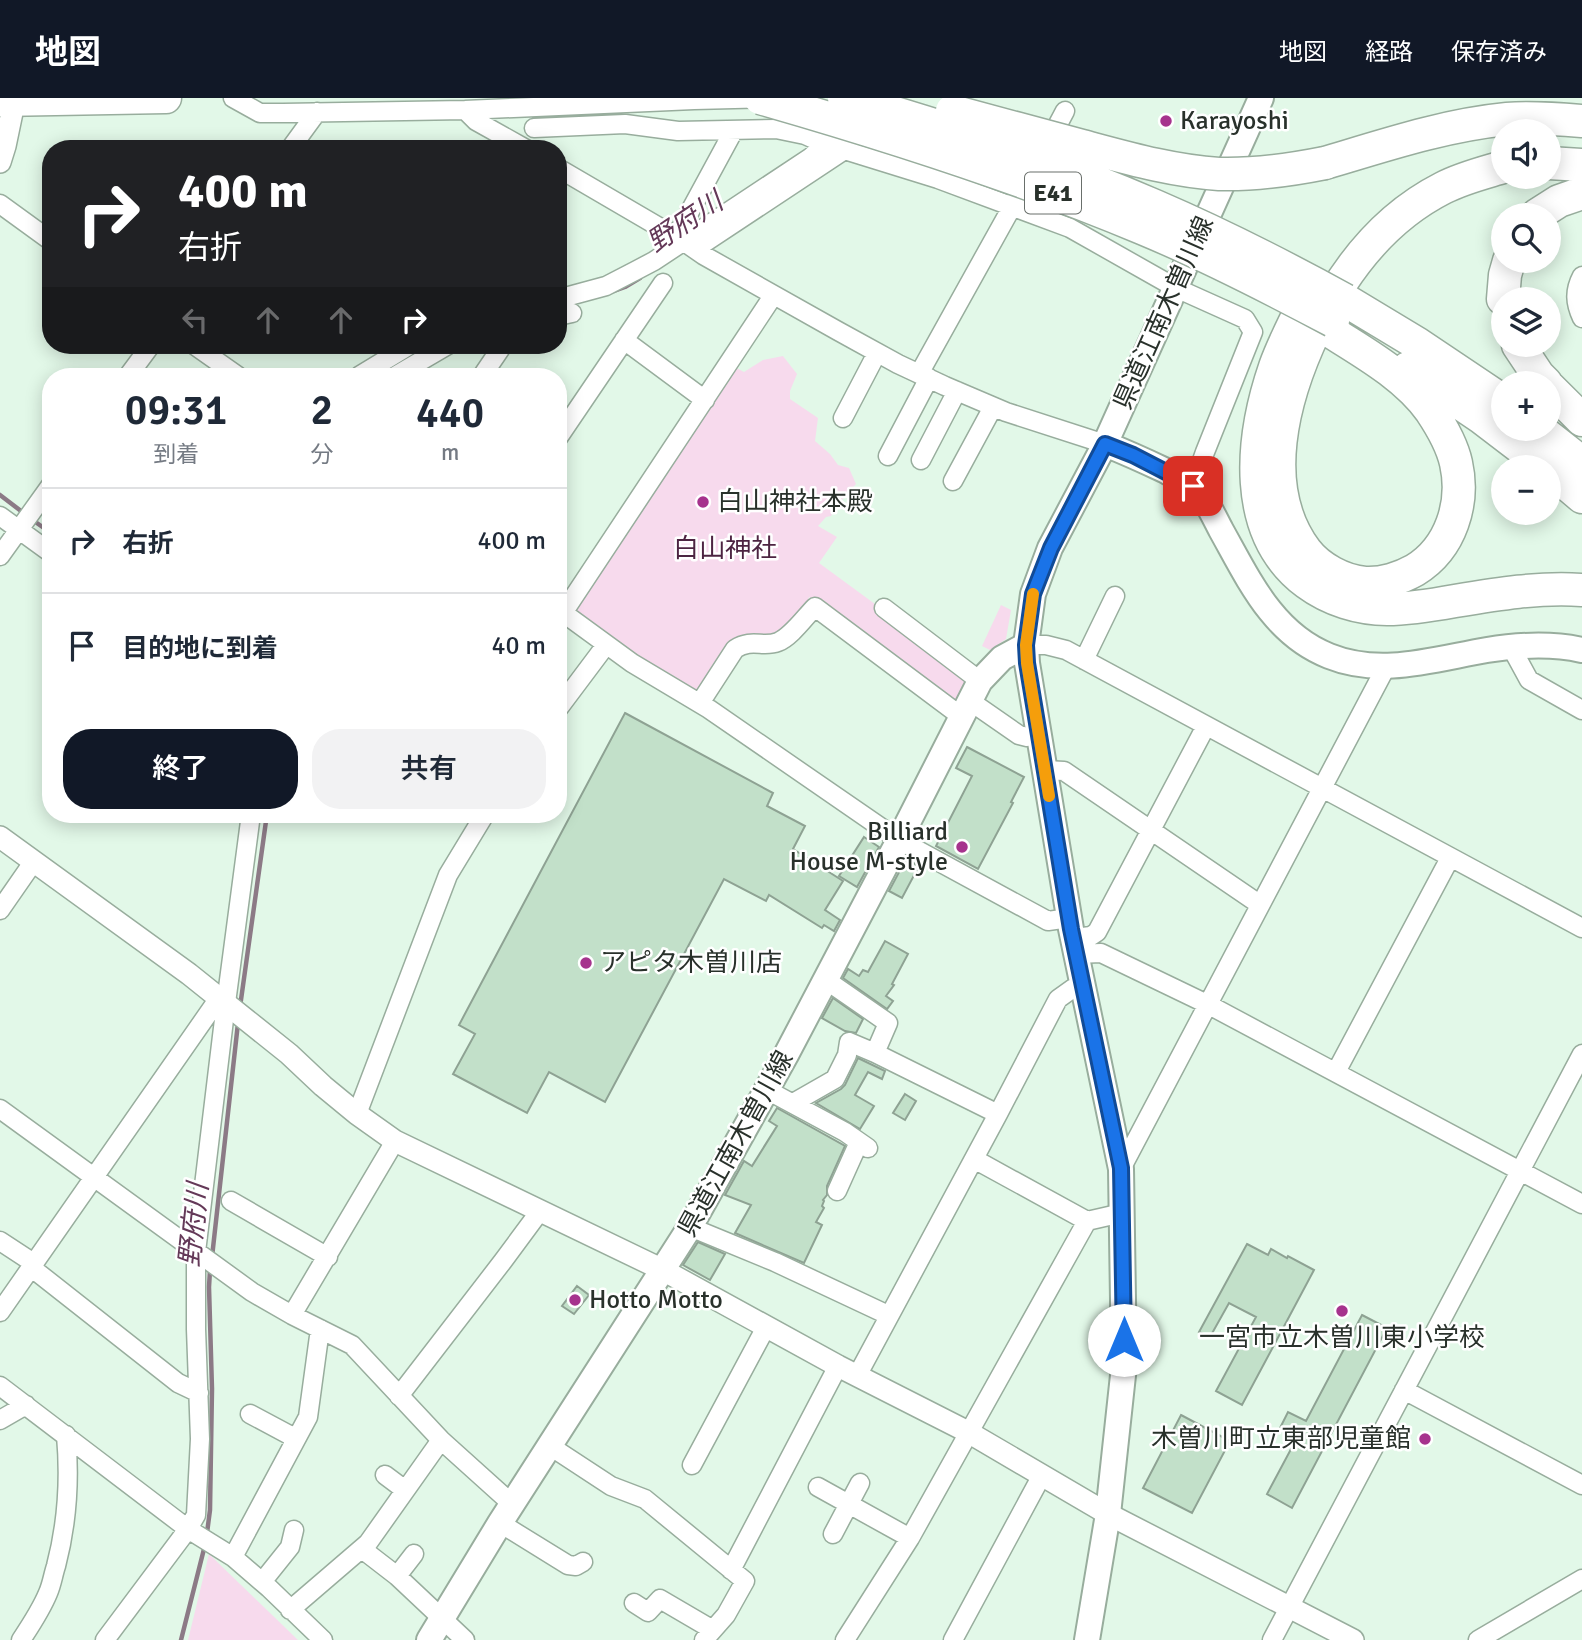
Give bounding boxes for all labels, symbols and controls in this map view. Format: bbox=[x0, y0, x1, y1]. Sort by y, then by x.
text: 地図 bbox=[35, 32, 101, 73]
text: 地図 bbox=[1279, 37, 1327, 67]
text: 経路 bbox=[1365, 37, 1413, 67]
text: 保存済み bbox=[1451, 37, 1547, 67]
place label: Karayoshi bbox=[1180, 105, 1289, 137]
marker: Karayoshi bbox=[1158, 113, 1174, 129]
map controls bbox=[1491, 119, 1561, 525]
button: sound bbox=[1491, 119, 1561, 189]
text: 400 m bbox=[178, 161, 308, 221]
icon: right bbox=[63, 168, 154, 259]
road number: E41 bbox=[1025, 172, 1081, 214]
water label: 野府川 bbox=[641, 183, 732, 260]
button: search bbox=[1491, 203, 1561, 273]
street label: 県道江南木曽川線 bbox=[1107, 211, 1221, 415]
text: 右折 bbox=[178, 228, 242, 267]
button: layers bbox=[1491, 287, 1561, 357]
icon: left bbox=[176, 301, 214, 339]
icon: ahead bbox=[249, 301, 287, 339]
icon: ahead bbox=[322, 301, 360, 339]
icon: right bbox=[395, 301, 433, 339]
button: + bbox=[1491, 371, 1561, 441]
text: 09:31 bbox=[125, 385, 227, 436]
text: 2 bbox=[310, 385, 333, 436]
text: 440 bbox=[416, 388, 484, 439]
text: m bbox=[441, 438, 459, 467]
text: 到着 bbox=[153, 440, 199, 469]
text: 分 bbox=[310, 440, 333, 469]
button: − bbox=[1491, 455, 1561, 525]
pin bbox=[1163, 456, 1223, 516]
icon: arrive bbox=[1174, 467, 1212, 505]
place label: 白山神社本殿 bbox=[717, 486, 873, 518]
marker: 白山神社本殿 bbox=[695, 494, 711, 510]
icon: right bbox=[63, 522, 101, 560]
text: 400 m bbox=[477, 525, 546, 557]
text: 右折 bbox=[122, 528, 174, 560]
park label: 白山神社 bbox=[673, 533, 777, 565]
icon: arrive bbox=[63, 627, 101, 665]
text: 40 m bbox=[491, 630, 546, 662]
text: 目的地に到着 bbox=[122, 633, 278, 665]
button: 終了 bbox=[63, 729, 298, 809]
button: 共有 bbox=[312, 729, 546, 809]
place label: Billiard House M-style bbox=[789, 816, 948, 878]
marker: Billiard House M-style bbox=[954, 839, 970, 855]
place label: アピタ木曽川店 bbox=[600, 947, 782, 979]
marker: アピタ木曽川店 bbox=[578, 955, 594, 971]
street label: 県道江南木曽川線 bbox=[672, 1045, 800, 1243]
water label: 野府川 bbox=[173, 1178, 216, 1269]
place label: Hotto Motto bbox=[589, 1284, 723, 1316]
marker: Hotto Motto bbox=[567, 1292, 583, 1308]
position arrow bbox=[1087, 1303, 1161, 1377]
marker: 一宮市立木曽川東小学校 bbox=[1334, 1303, 1350, 1319]
place label: 一宮市立木曽川東小学校 bbox=[1199, 1322, 1485, 1354]
place label: 木曽川町立東部児童館 bbox=[1151, 1423, 1411, 1455]
marker: 木曽川町立東部児童館 bbox=[1417, 1431, 1433, 1447]

